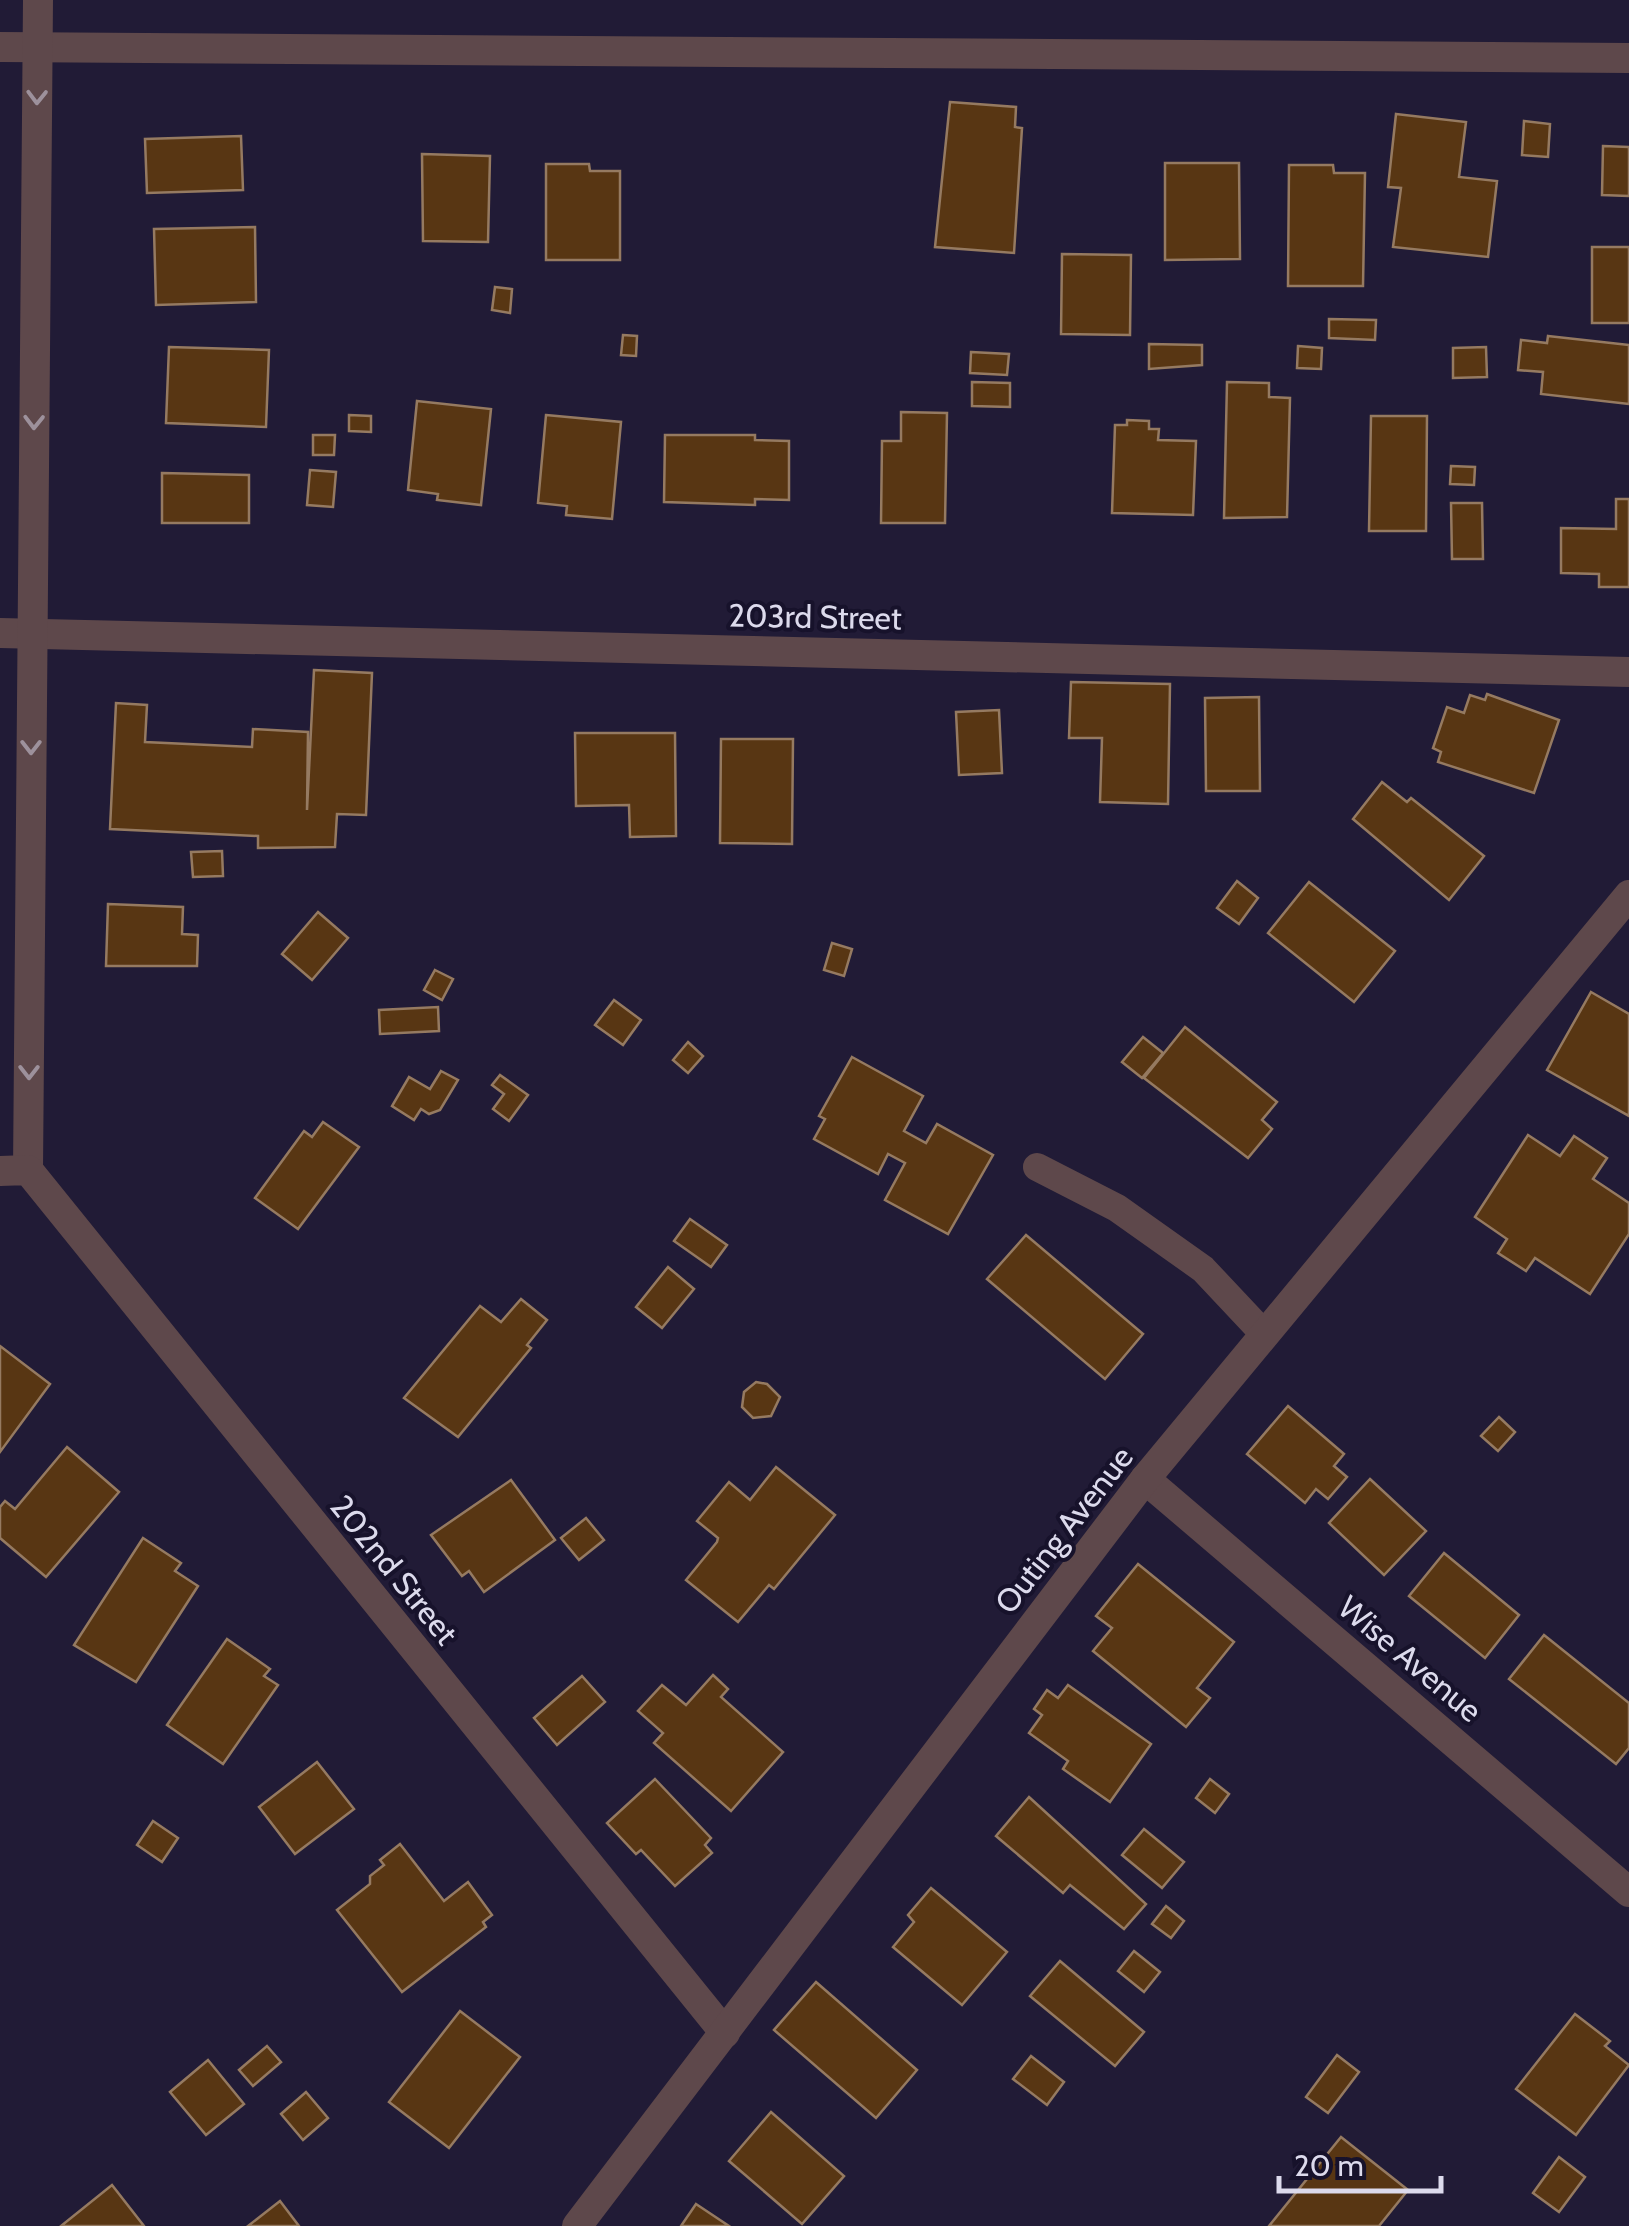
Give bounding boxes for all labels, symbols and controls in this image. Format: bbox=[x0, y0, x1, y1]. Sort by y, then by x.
one-way arrow bbox=[26, 90, 48, 106]
one-way arrow bbox=[23, 416, 45, 431]
street label: 203rd Street bbox=[728, 595, 902, 638]
one-way arrow bbox=[20, 740, 42, 756]
one-way arrow bbox=[18, 1066, 40, 1081]
street label: Outing Avenue bbox=[986, 1438, 1141, 1621]
street label: 202nd Street bbox=[322, 1487, 467, 1652]
street label: Wise Avenue bbox=[1331, 1587, 1490, 1730]
scale bar bbox=[1279, 2131, 1442, 2193]
text: 20 m bbox=[1294, 2147, 1364, 2184]

